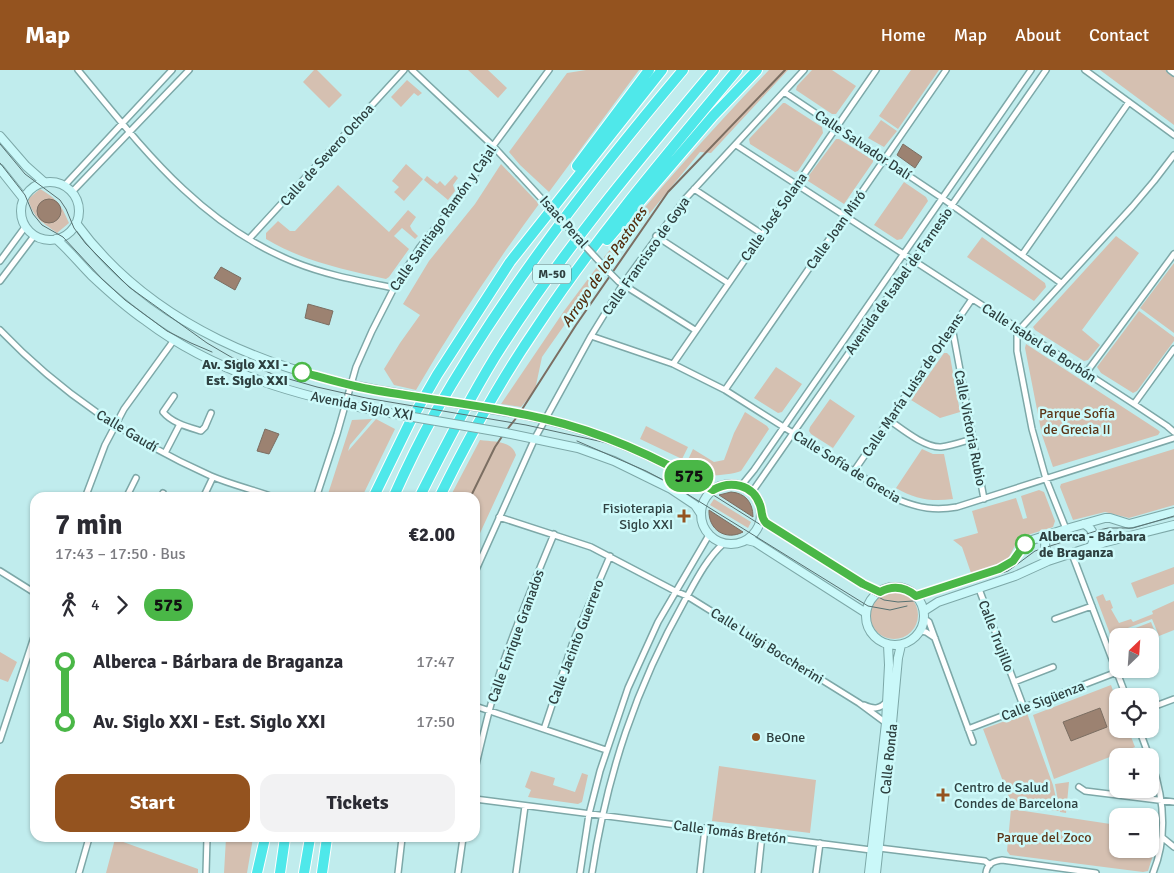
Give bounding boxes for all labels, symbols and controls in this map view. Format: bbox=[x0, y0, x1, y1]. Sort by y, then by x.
text: Map bbox=[25, 20, 70, 50]
text: Home bbox=[881, 24, 926, 46]
text: Map bbox=[954, 24, 987, 46]
text: About bbox=[1015, 24, 1061, 46]
text: Contact bbox=[1089, 24, 1149, 46]
street label: Calle de Severo Ochoa bbox=[277, 100, 377, 210]
street label: Calle Salvador Dalí bbox=[812, 106, 915, 184]
street label: Calle Santiago Ramón y Cajal bbox=[386, 142, 500, 294]
street label: Calle José Solana bbox=[737, 169, 811, 265]
street label: Calle Joan Miró bbox=[803, 187, 869, 273]
street label: Isaac Peral bbox=[536, 192, 592, 252]
street label: Calle Francisco de Goya bbox=[599, 193, 693, 319]
water label: Arroyo de los Pastores bbox=[557, 202, 652, 330]
street label: Avenida de Isabel de Farnesio bbox=[842, 204, 956, 358]
road number: M-50 bbox=[533, 264, 571, 283]
street label: Calle Isabel de Borbón bbox=[979, 300, 1099, 386]
street label: Calle María Luisa de Orleans bbox=[859, 310, 967, 460]
place label: Av. Siglo XXI - Est. Siglo XXI bbox=[202, 356, 288, 389]
marker: Av. Siglo XXI - Est. Siglo XXI bbox=[292, 362, 312, 382]
street label: Calle Victoria Rubio bbox=[950, 369, 990, 487]
street label: Avenida Siglo XXI bbox=[309, 388, 415, 424]
park label: Parque Sofía de Grecia II bbox=[1039, 405, 1115, 438]
street label: Calle Gaudí bbox=[93, 406, 161, 456]
street label: Calle Sofía de Grecia bbox=[790, 427, 904, 507]
line badge: 575 bbox=[660, 460, 718, 492]
text: 575 bbox=[674, 465, 704, 487]
place label: Fisioterapia Siglo XXI bbox=[603, 500, 673, 533]
text: 7 min bbox=[55, 508, 123, 542]
marker: Fisioterapia Siglo XXI bbox=[677, 509, 691, 523]
text: €2.00 bbox=[409, 523, 455, 547]
place label: Alberca - Bárbara de Braganza bbox=[1039, 528, 1146, 561]
marker: Alberca - Bárbara de Braganza bbox=[1015, 534, 1035, 554]
text: 17:43 – 17:50 · Bus bbox=[55, 544, 186, 564]
street label: Calle Enrique Granados bbox=[484, 567, 548, 705]
street label: Calle Jacinto Guerrero bbox=[544, 577, 608, 707]
icon: walk bbox=[55, 591, 83, 619]
icon: forward bbox=[108, 591, 136, 619]
text: 575 bbox=[154, 594, 183, 616]
text: 4 bbox=[91, 595, 100, 615]
street label: Calle Trujillo bbox=[975, 598, 1017, 674]
street label: Calle Luigi Boccherini bbox=[707, 604, 827, 688]
north arrow bbox=[1109, 628, 1159, 678]
map controls bbox=[1109, 628, 1159, 858]
text: Alberca - Bárbara de Braganza bbox=[93, 650, 343, 674]
text: 17:47 bbox=[416, 652, 455, 672]
street label: Calle Sigüenza bbox=[999, 677, 1087, 725]
button: locate bbox=[1109, 688, 1159, 738]
text: Av. Siglo XXI - Est. Siglo XXI bbox=[93, 710, 326, 734]
text: 17:50 bbox=[416, 712, 455, 732]
street label: Calle Ronda bbox=[877, 723, 901, 795]
place label: BeOne bbox=[766, 729, 805, 746]
marker: BeOne bbox=[750, 731, 762, 743]
button: + bbox=[1109, 748, 1159, 798]
button: Start bbox=[55, 774, 250, 832]
button: Tickets bbox=[260, 774, 455, 832]
place label: Centro de Salud Condes de Barcelona bbox=[954, 779, 1078, 812]
marker: Centro de Salud Condes de Barcelona bbox=[936, 788, 950, 802]
button: − bbox=[1109, 808, 1159, 858]
street label: Calle Tomás Bretón bbox=[672, 817, 788, 847]
park label: Parque del Zoco bbox=[996, 829, 1092, 846]

